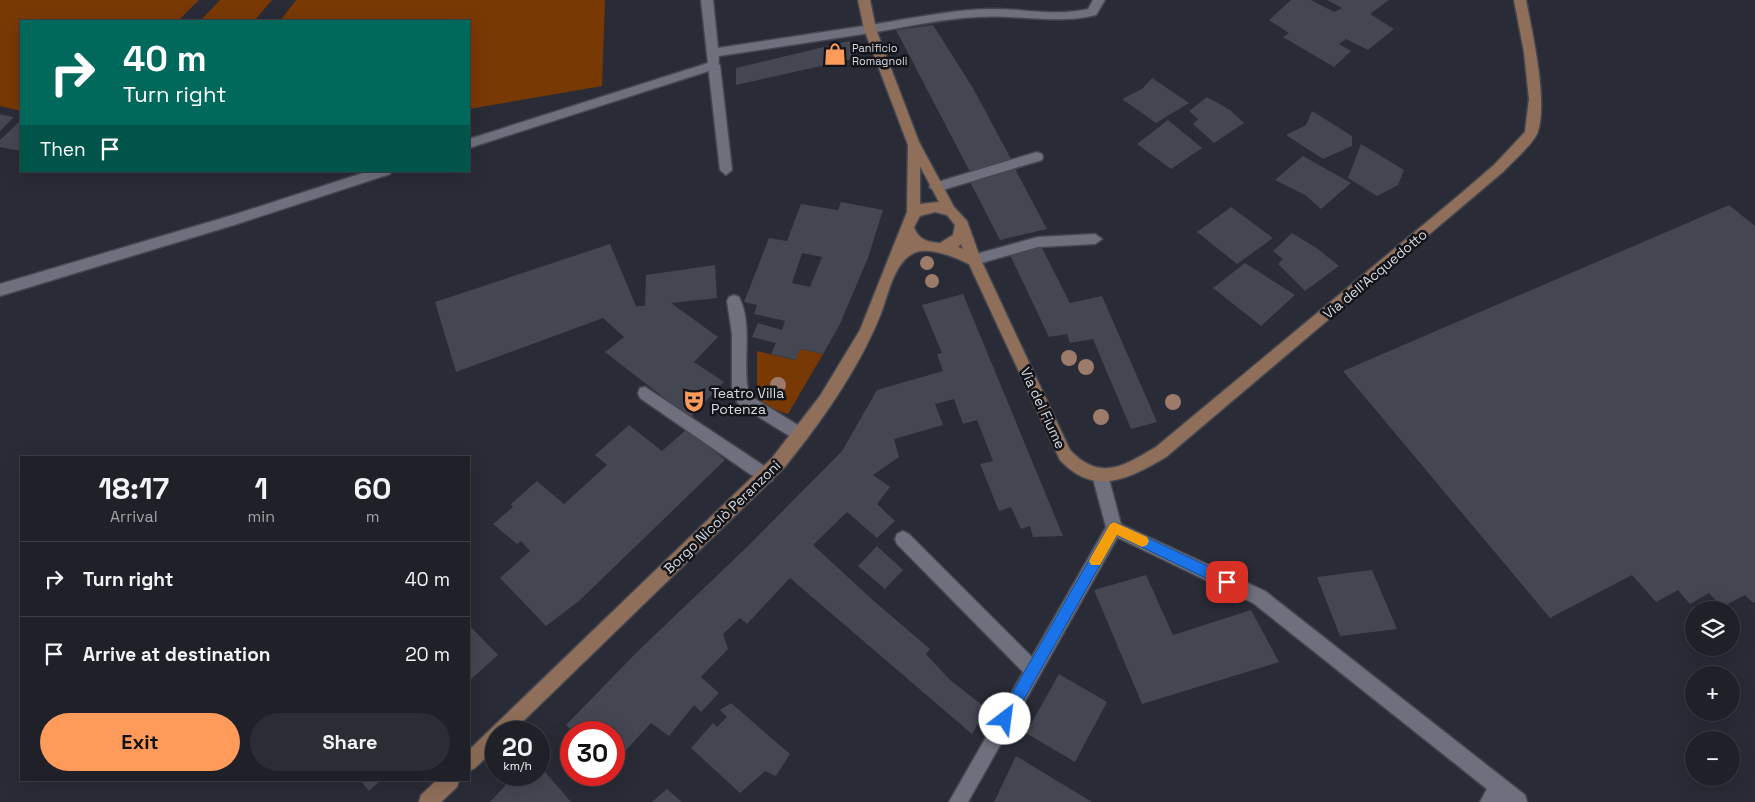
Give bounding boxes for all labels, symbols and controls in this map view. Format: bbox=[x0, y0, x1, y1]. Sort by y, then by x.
text: 40 m bbox=[123, 37, 207, 81]
icon: right bbox=[40, 40, 105, 105]
shop icon: Panificio Romagnoli bbox=[822, 41, 848, 67]
place label: Panificio Romagnoli bbox=[852, 41, 908, 68]
text: Turn right bbox=[123, 80, 226, 108]
icon: arrive bbox=[96, 135, 124, 163]
text: Then bbox=[40, 137, 86, 162]
street label: Via dell'Acquedotto bbox=[1319, 225, 1431, 323]
street label: Via del Fiume bbox=[1016, 364, 1070, 452]
place label: Teatro Villa Potenza bbox=[711, 384, 784, 418]
theatre icon: Teatro Villa Potenza bbox=[681, 388, 707, 414]
street label: Borgo Nicolò Peranzoni bbox=[660, 457, 784, 577]
text: 18:17 bbox=[98, 469, 169, 508]
text: 1 bbox=[255, 469, 268, 508]
text: 60 bbox=[354, 469, 392, 508]
text: Arrival bbox=[110, 506, 158, 527]
text: min bbox=[248, 506, 275, 527]
text: m bbox=[366, 506, 379, 527]
pin bbox=[1206, 561, 1248, 603]
icon: right bbox=[40, 565, 68, 593]
text: Turn right bbox=[83, 567, 173, 592]
text: 40 m bbox=[405, 567, 450, 592]
icon: arrive bbox=[1213, 568, 1241, 596]
map controls bbox=[1685, 601, 1740, 786]
button: layers bbox=[1685, 601, 1740, 656]
icon: arrive bbox=[40, 640, 68, 668]
text: Arrive at destination bbox=[83, 642, 271, 667]
text: 20 m bbox=[405, 642, 450, 667]
button: + bbox=[1685, 666, 1740, 721]
position arrow bbox=[978, 692, 1030, 744]
button: Exit bbox=[40, 713, 240, 771]
button: Share bbox=[250, 713, 450, 771]
speed limit sign: 30 bbox=[560, 721, 625, 786]
text: 20 bbox=[502, 731, 533, 763]
button: − bbox=[1685, 731, 1740, 786]
text: km/h bbox=[503, 758, 532, 774]

